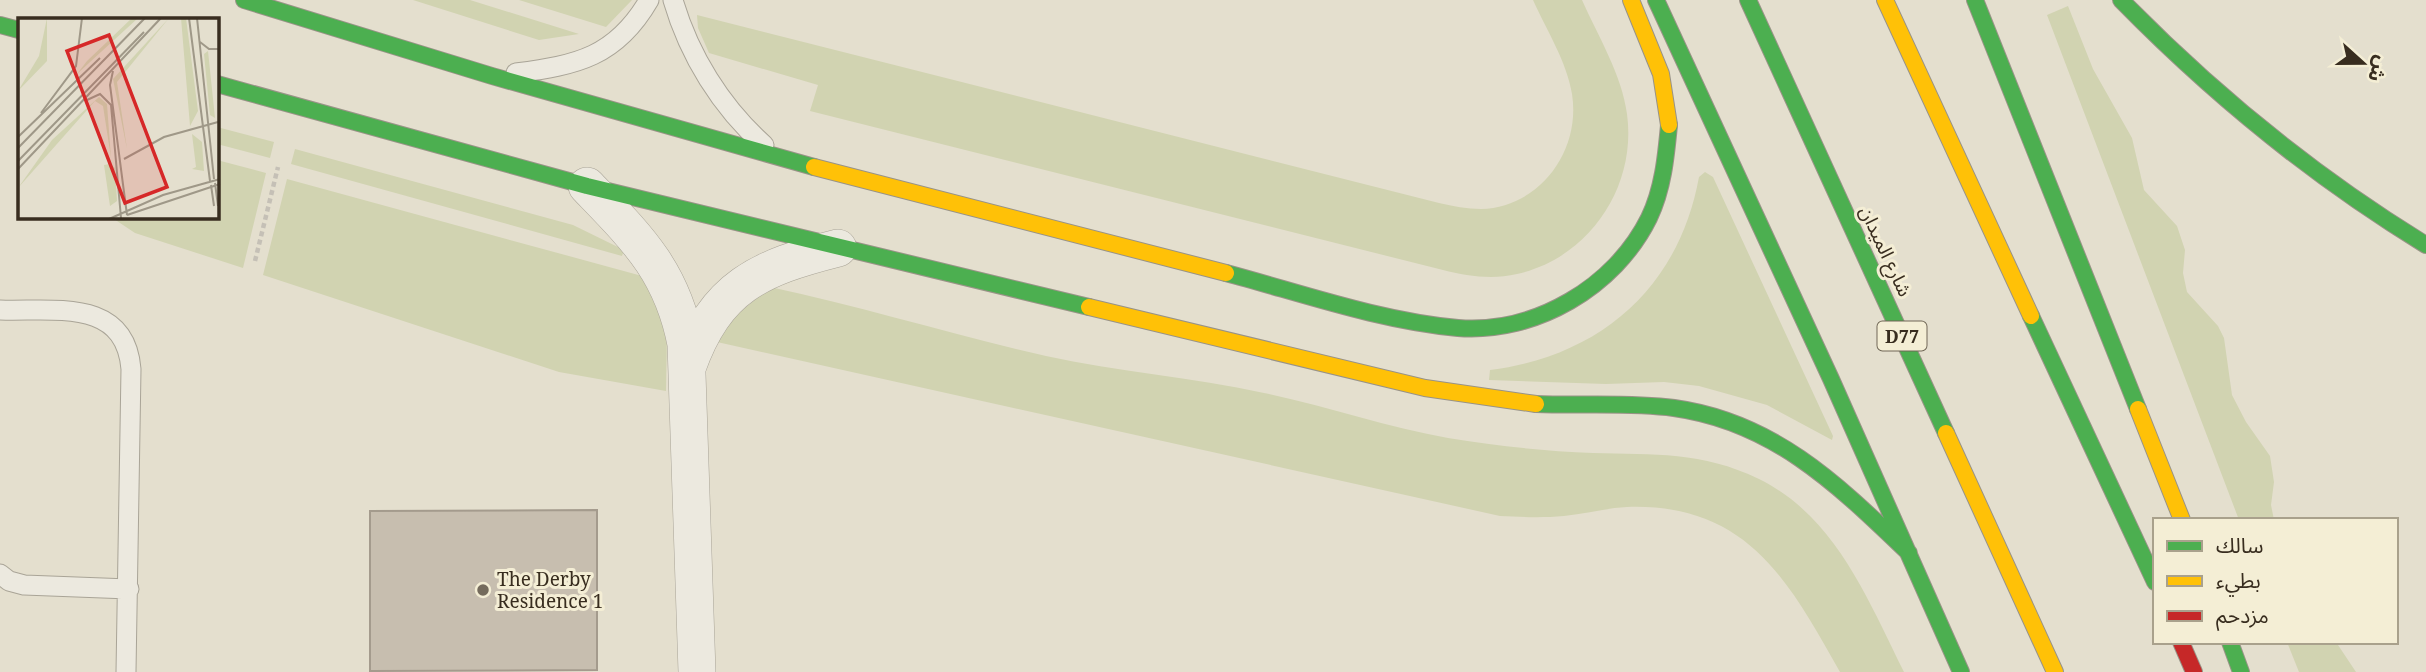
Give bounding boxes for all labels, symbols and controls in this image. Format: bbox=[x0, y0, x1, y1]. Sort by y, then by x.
inset map bbox=[18, 18, 219, 219]
north arrow bbox=[2328, 28, 2398, 98]
text: ش bbox=[2362, 52, 2396, 86]
street label: شارع الميدان bbox=[1853, 201, 1918, 301]
road number: D77 bbox=[1878, 322, 1926, 350]
legend bbox=[2153, 518, 2398, 644]
text: سالك bbox=[2216, 531, 2263, 559]
place label: The Derby Residence 1 bbox=[497, 566, 603, 614]
text: بطيء bbox=[2216, 566, 2261, 597]
marker: The Derby Residence 1 bbox=[475, 582, 491, 598]
text: مزدحم bbox=[2216, 601, 2269, 631]

